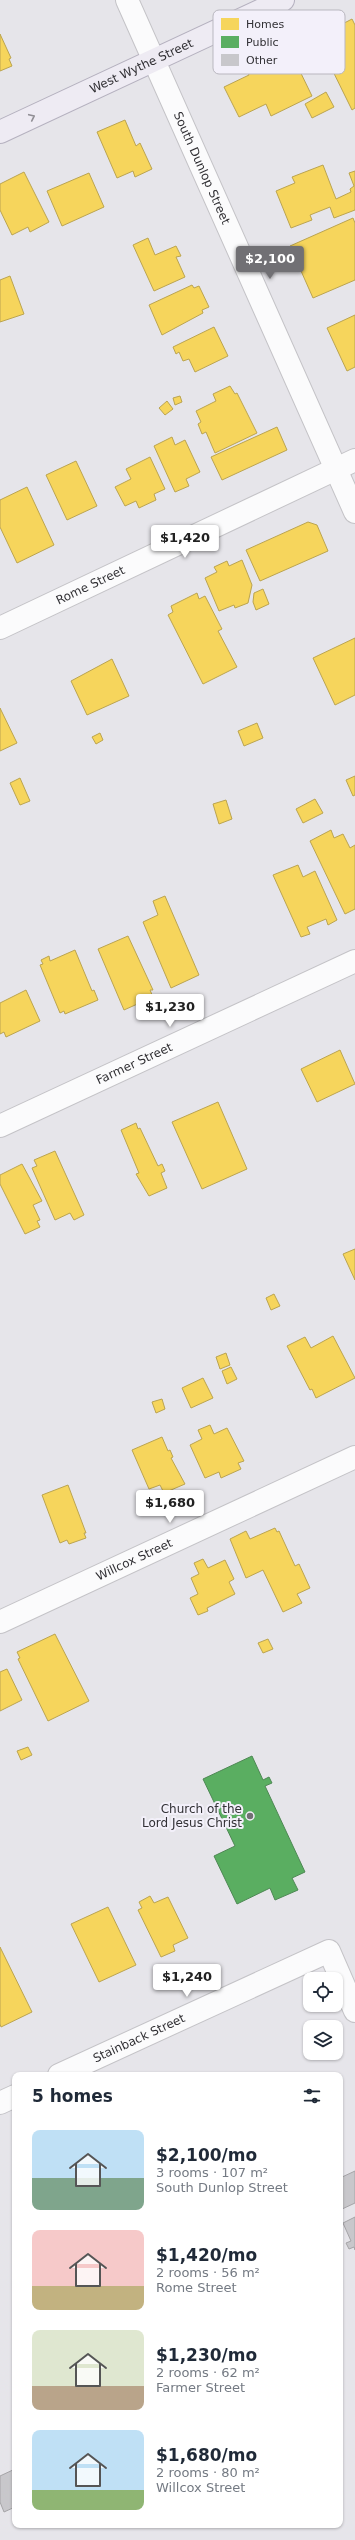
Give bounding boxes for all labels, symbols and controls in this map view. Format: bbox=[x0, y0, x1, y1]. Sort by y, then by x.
legend bbox=[213, 10, 345, 74]
text: Homes bbox=[246, 18, 284, 31]
street label: West Wythe Street bbox=[88, 36, 195, 96]
text: Public bbox=[246, 36, 279, 49]
text: Other bbox=[246, 54, 278, 67]
street label: South Dunlop Street bbox=[171, 110, 233, 227]
one-way arrow bbox=[28, 114, 35, 122]
pin: $2,100 bbox=[237, 246, 303, 280]
text: $2,100 bbox=[245, 251, 295, 266]
pin: $1,420 bbox=[152, 525, 218, 559]
text: $1,420 bbox=[160, 530, 210, 545]
street label: Rome Street bbox=[54, 563, 127, 608]
pin: $1,230 bbox=[137, 994, 203, 1028]
text: $1,230 bbox=[145, 999, 195, 1014]
street label: Farmer Street bbox=[94, 1040, 175, 1087]
pin: $1,680 bbox=[137, 1490, 203, 1524]
text: $1,680 bbox=[145, 1495, 195, 1510]
street label: Willcox Street bbox=[94, 1536, 175, 1583]
place label: Church of the Lord Jesus Christ bbox=[142, 1802, 242, 1830]
marker: Church of the Lord Jesus Christ bbox=[245, 1811, 255, 1821]
pin: $1,240 bbox=[154, 1964, 220, 1998]
text: $1,240 bbox=[162, 1969, 212, 1984]
map controls bbox=[303, 1972, 343, 2060]
button: locate bbox=[303, 1972, 343, 2012]
street label: Stainback Street bbox=[91, 2011, 187, 2065]
button: layers bbox=[303, 2020, 343, 2060]
icon: filters bbox=[301, 2085, 323, 2107]
text: 5 homes bbox=[32, 2086, 113, 2106]
text: $2,100/mo bbox=[156, 2145, 257, 2165]
icon: home bbox=[64, 2146, 112, 2194]
text: 3 rooms · 107 m² bbox=[156, 2165, 268, 2180]
text: South Dunlop Street bbox=[156, 2180, 288, 2195]
text: $1,420/mo bbox=[156, 2245, 257, 2265]
icon: home bbox=[64, 2246, 112, 2294]
text: 2 rooms · 56 m² bbox=[156, 2265, 260, 2280]
text: Rome Street bbox=[156, 2280, 237, 2295]
text: $1,230/mo bbox=[156, 2345, 257, 2365]
icon: home bbox=[64, 2346, 112, 2394]
text: 2 rooms · 62 m² bbox=[156, 2365, 260, 2380]
text: Farmer Street bbox=[156, 2380, 245, 2395]
text: $1,680/mo bbox=[156, 2445, 257, 2465]
icon: home bbox=[64, 2446, 112, 2494]
text: 2 rooms · 80 m² bbox=[156, 2465, 260, 2480]
text: Willcox Street bbox=[156, 2480, 245, 2495]

